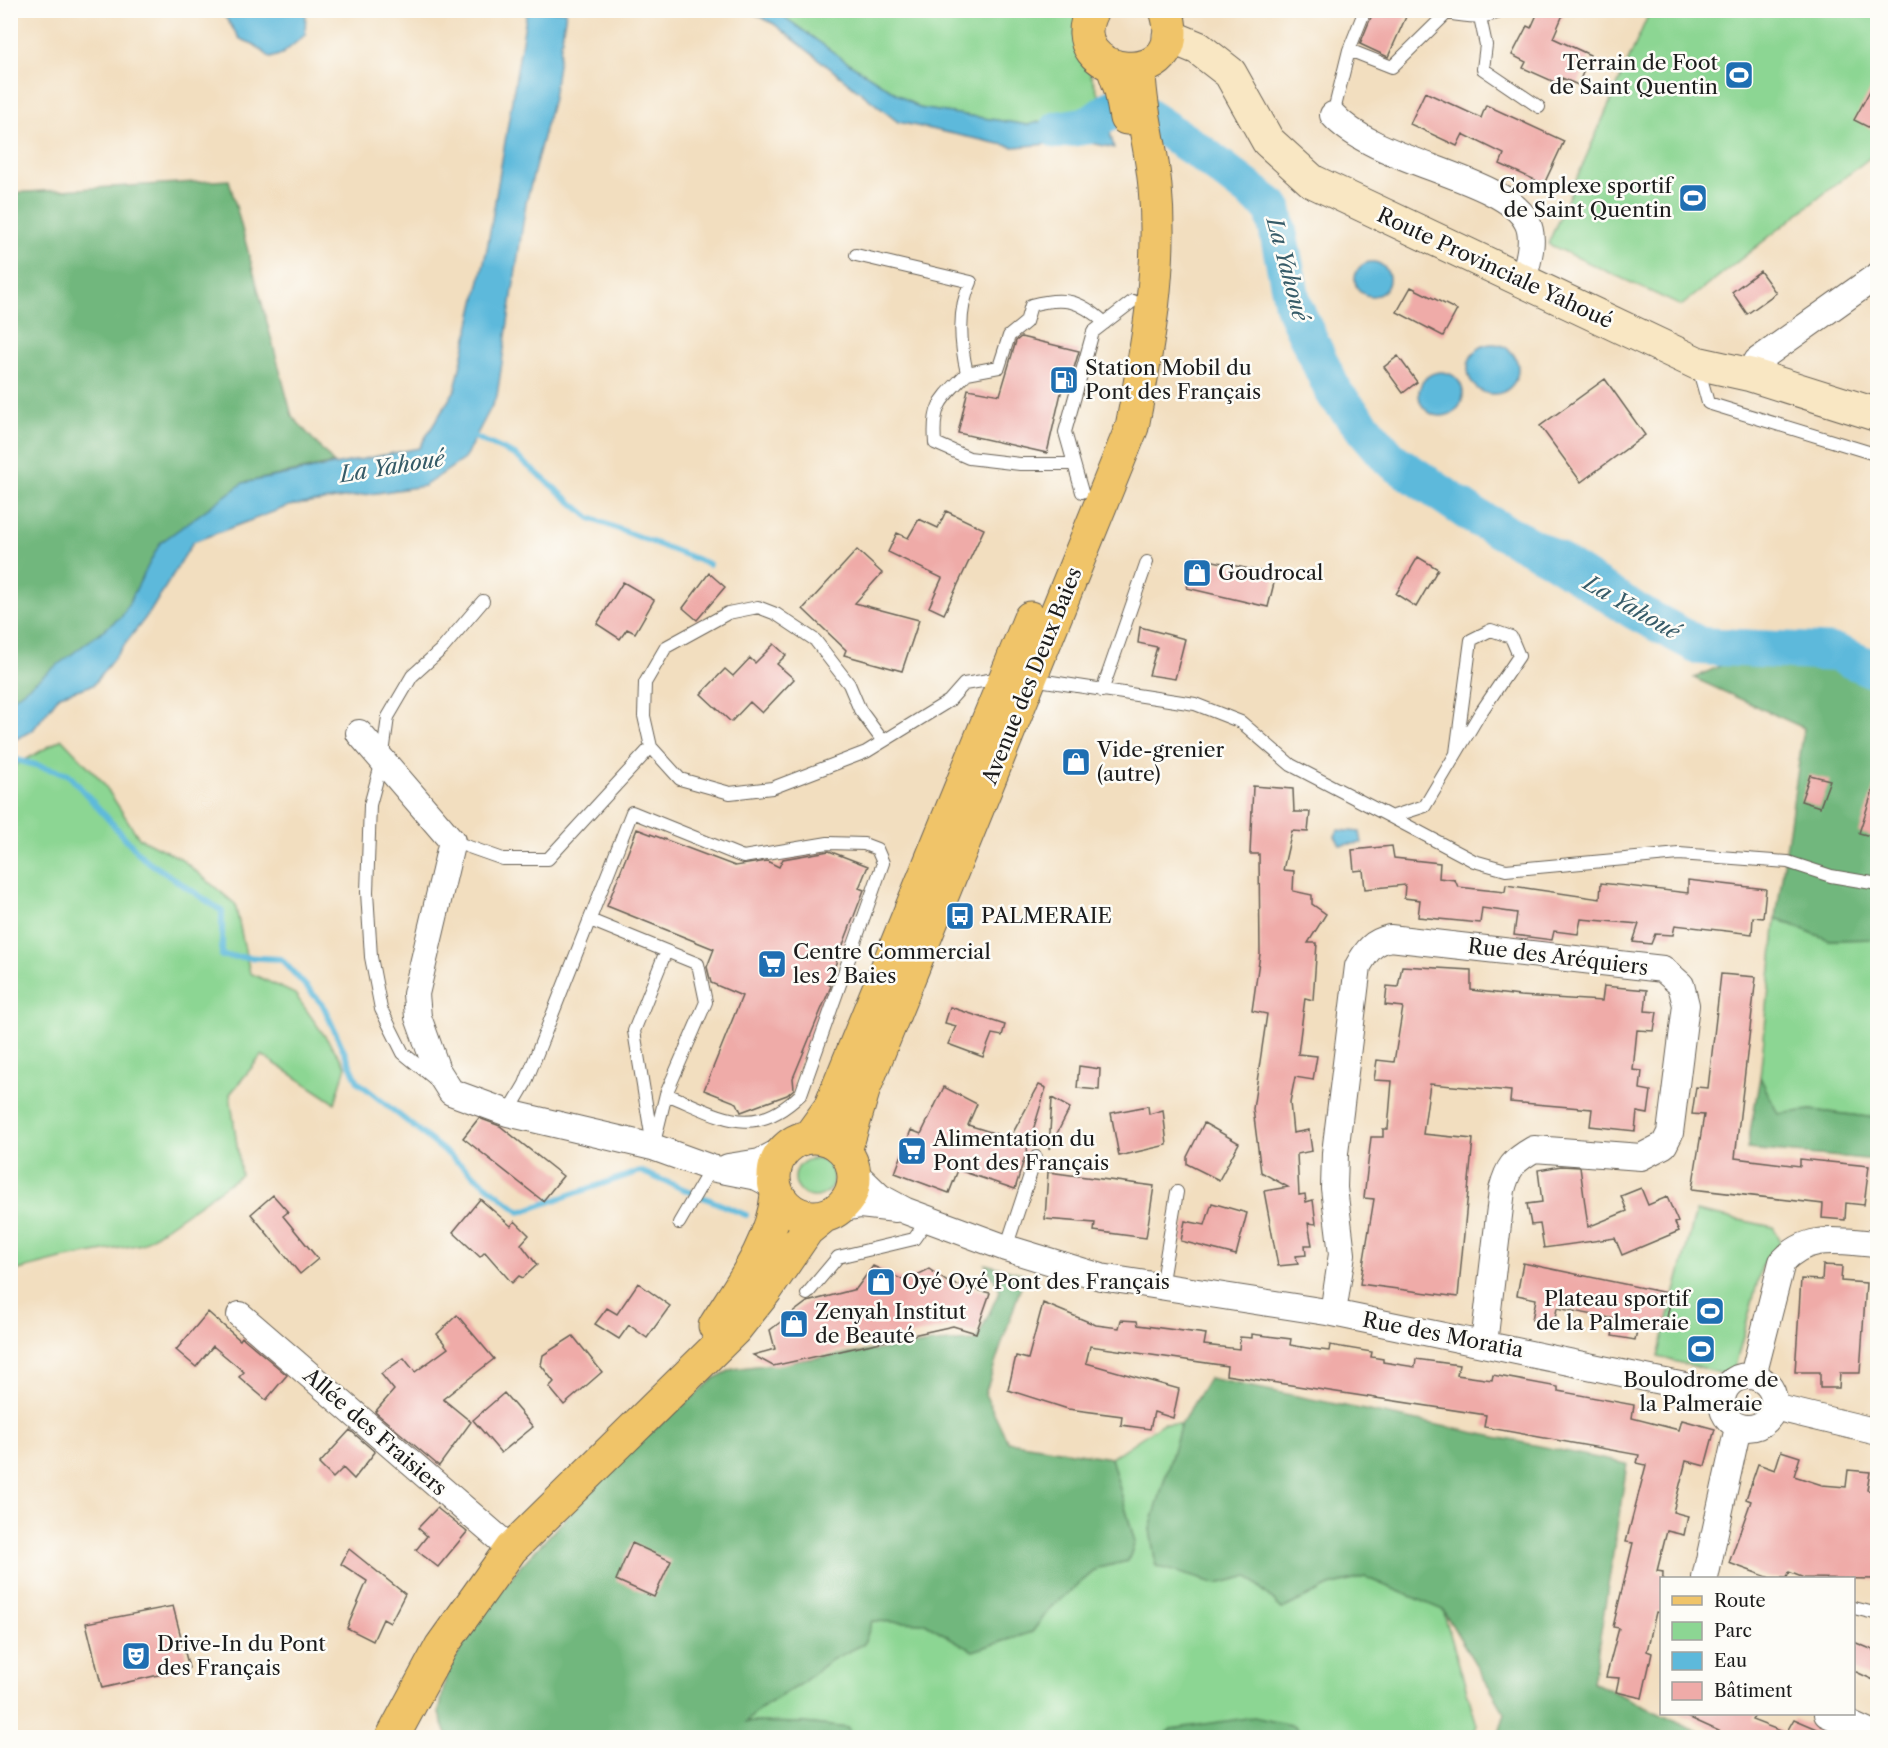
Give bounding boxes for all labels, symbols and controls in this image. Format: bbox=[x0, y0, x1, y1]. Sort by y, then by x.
place label: Terrain de Foot de Saint Quentin bbox=[1549, 50, 1719, 99]
sports icon: Terrain de Foot de Saint Quentin bbox=[1723, 59, 1755, 91]
place label: Complexe sportif de Saint Quentin bbox=[1499, 173, 1674, 222]
sports icon: Complexe sportif de Saint Quentin bbox=[1677, 182, 1709, 214]
street label: Route Provinciale Yahoué bbox=[1373, 202, 1617, 333]
water label: La Yahoué bbox=[1260, 213, 1315, 325]
place label: Station Mobil du Pont des Français bbox=[1085, 355, 1261, 404]
fuel station icon: Station Mobil du Pont des Français bbox=[1048, 364, 1080, 396]
water label: La Yahoué bbox=[336, 445, 448, 488]
shop icon: Goudrocal bbox=[1181, 557, 1213, 589]
place label: Goudrocal bbox=[1218, 560, 1323, 585]
street label: Avenue des Deux Baies bbox=[976, 564, 1087, 789]
water label: La Yahoué bbox=[1577, 568, 1686, 646]
place label: Vide-grenier (autre) bbox=[1096, 737, 1224, 786]
shop icon: Vide-grenier (autre) bbox=[1060, 746, 1092, 778]
bus stop icon: PALMERAIE bbox=[944, 900, 976, 932]
place label: PALMERAIE bbox=[981, 903, 1112, 928]
street label: Rue des Aréquiers bbox=[1466, 933, 1650, 980]
place label: Centre Commercial les 2 Baies bbox=[793, 939, 991, 988]
supermarket icon: Centre Commercial les 2 Baies bbox=[756, 948, 788, 980]
place label: Alimentation du Pont des Français bbox=[932, 1126, 1109, 1175]
supermarket icon: Alimentation du Pont des Français bbox=[896, 1135, 928, 1167]
shop icon: Oyé Oyé Pont des Français bbox=[865, 1266, 897, 1298]
place label: Oyé Oyé Pont des Français bbox=[902, 1269, 1170, 1294]
place label: Plateau sportif de la Palmeraie bbox=[1536, 1286, 1691, 1335]
sports icon: Plateau sportif de la Palmeraie bbox=[1694, 1295, 1726, 1327]
place label: Zenyah Institut de Beauté bbox=[815, 1299, 967, 1348]
street label: Rue des Moratia bbox=[1361, 1307, 1527, 1363]
shop icon: Zenyah Institut de Beauté bbox=[778, 1308, 810, 1340]
sports icon: Boulodrome de la Palmeraie bbox=[1685, 1333, 1717, 1365]
street label: Allée des Fraisiers bbox=[298, 1362, 452, 1501]
place label: Boulodrome de la Palmeraie bbox=[1623, 1367, 1779, 1416]
legend bbox=[1660, 1577, 1855, 1715]
text: Route bbox=[1714, 1590, 1766, 1612]
text: Parc bbox=[1714, 1620, 1752, 1642]
place label: Drive-In du Pont des Français bbox=[157, 1631, 326, 1680]
theatre icon: Drive-In du Pont des Français bbox=[120, 1640, 152, 1672]
text: Eau bbox=[1714, 1650, 1747, 1672]
text: Bâtiment bbox=[1714, 1680, 1793, 1702]

